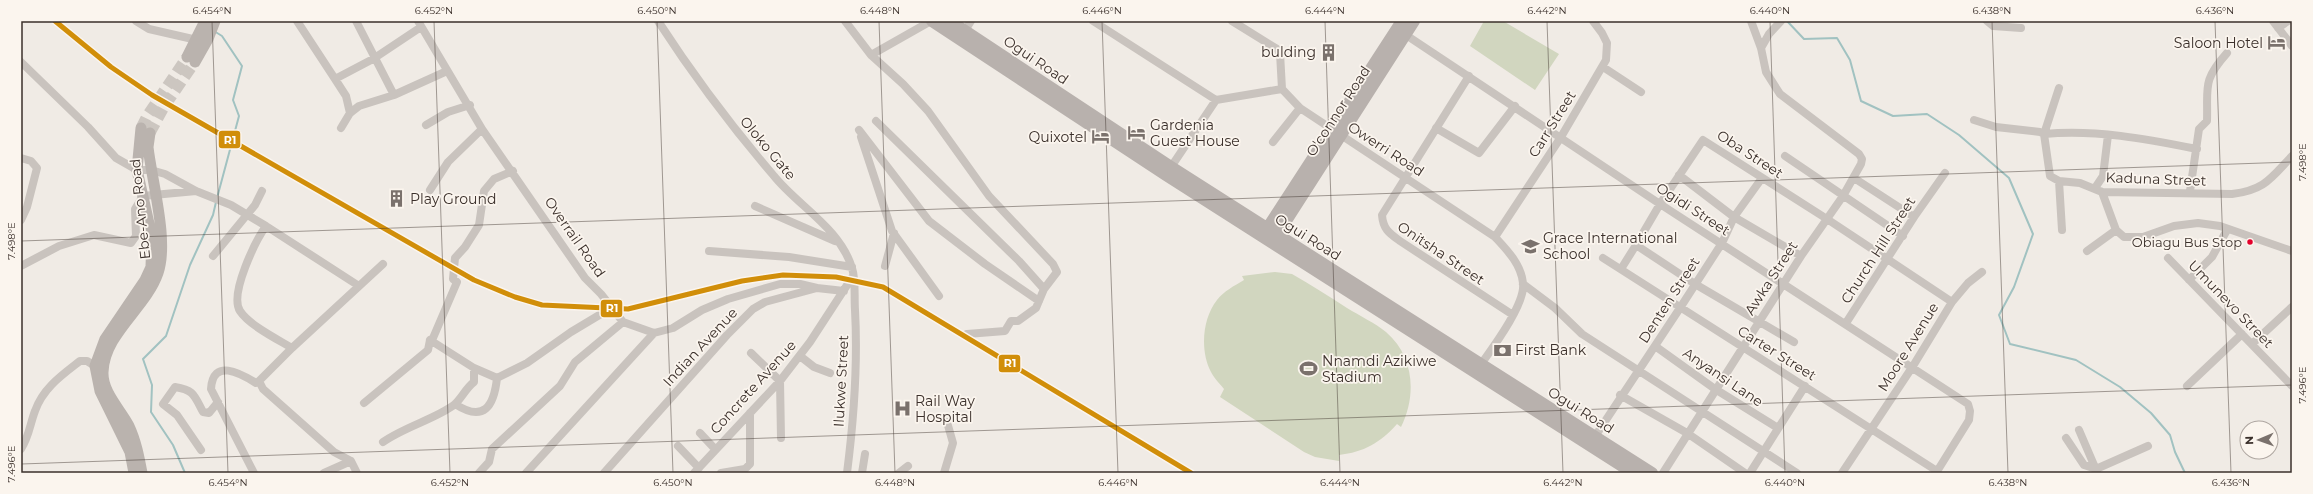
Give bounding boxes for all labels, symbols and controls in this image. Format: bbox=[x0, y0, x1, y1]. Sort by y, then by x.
text: 6.454°N bbox=[192, 4, 232, 17]
text: 6.452°N bbox=[415, 4, 453, 17]
text: 6.450°N bbox=[637, 4, 677, 17]
text: 6.448°N bbox=[860, 4, 900, 17]
text: 6.446°N bbox=[1082, 4, 1122, 17]
text: 6.444°N bbox=[1305, 4, 1345, 17]
text: 6.442°N bbox=[1527, 4, 1567, 17]
text: 6.440°N bbox=[1750, 4, 1790, 17]
text: 6.438°N bbox=[1973, 4, 2012, 17]
text: 6.436°N bbox=[2196, 4, 2234, 17]
street label: Ogui Road bbox=[1000, 32, 1072, 88]
hotel icon: Saloon Hotel bbox=[2266, 33, 2286, 53]
place label: Saloon Hotel bbox=[2174, 34, 2263, 52]
building icon: bulding bbox=[1319, 42, 1339, 62]
place label: bulding bbox=[1261, 43, 1316, 61]
street label: O'connor Road bbox=[1302, 62, 1374, 160]
street label: Carr Street bbox=[1524, 87, 1580, 161]
street label: Oloko Gate bbox=[736, 112, 800, 184]
place label: Gardenia Guest House bbox=[1150, 116, 1240, 150]
street label: Owerri Road bbox=[1344, 118, 1428, 180]
hotel icon: Gardenia Guest House bbox=[1127, 123, 1147, 143]
street label: Oba Street bbox=[1713, 126, 1787, 182]
hotel icon: Quixotel bbox=[1090, 127, 1110, 147]
place label: Quixotel bbox=[1028, 128, 1087, 146]
line badge: R1 bbox=[218, 130, 241, 149]
text: R1 bbox=[224, 133, 236, 147]
text: 7.498°E bbox=[2296, 143, 2309, 181]
street label: Ebe-Ano Road bbox=[126, 158, 154, 260]
street label: Kaduna Street bbox=[2105, 168, 2207, 190]
street label: Ogidi Street bbox=[1653, 178, 1734, 240]
building icon: Play Ground bbox=[387, 189, 407, 209]
place label: Play Ground bbox=[410, 190, 496, 208]
street label: Overrail Road bbox=[541, 193, 609, 281]
street label: Church Hill Street bbox=[1837, 193, 1919, 307]
street label: Ogui Road bbox=[1272, 210, 1344, 264]
street label: Onitsha Street bbox=[1394, 217, 1488, 289]
text: 7.498°E bbox=[5, 222, 18, 260]
place label: Grace International School bbox=[1543, 229, 1678, 263]
place label: Obiagu Bus Stop bbox=[2132, 234, 2242, 250]
school or university icon: Grace International School bbox=[1520, 236, 1540, 256]
street label: Awka Street bbox=[1740, 237, 1802, 318]
marker: Obiagu Bus Stop bbox=[2245, 237, 2255, 247]
street label: Denten Street bbox=[1635, 253, 1704, 346]
street label: Umunevo Street bbox=[2184, 256, 2278, 352]
line badge: R1 bbox=[600, 299, 623, 318]
street label: Moore Avenue bbox=[1874, 299, 1942, 395]
text: R1 bbox=[606, 301, 618, 315]
street label: Indian Avenue bbox=[659, 304, 741, 390]
street label: Carter Street bbox=[1734, 322, 1820, 384]
street label: Ilukwe Street bbox=[830, 334, 852, 427]
street label: Concrete Avenue bbox=[706, 336, 800, 438]
bank icon: First Bank bbox=[1492, 340, 1512, 360]
place label: First Bank bbox=[1515, 341, 1587, 359]
street label: Anyansi Lane bbox=[1679, 344, 1767, 410]
place label: Nnamdi Azikiwe Stadium bbox=[1322, 352, 1437, 386]
line badge: R1 bbox=[998, 354, 1021, 373]
text: R1 bbox=[1004, 356, 1016, 370]
sports icon: Nnamdi Azikiwe Stadium bbox=[1299, 359, 1319, 379]
text: 7.496°E bbox=[2296, 366, 2309, 403]
street label: Ogui Road bbox=[1545, 383, 1617, 437]
place label: Rail Way Hospital bbox=[915, 392, 975, 426]
hospital icon: Rail Way Hospital bbox=[892, 399, 912, 419]
north arrow bbox=[2239, 420, 2279, 460]
text: N bbox=[2242, 436, 2256, 445]
text: 7.496°E bbox=[5, 445, 18, 482]
text: 6.454°N bbox=[208, 476, 248, 489]
text: 6.452°N bbox=[431, 476, 469, 489]
text: 6.450°N bbox=[653, 476, 693, 489]
text: 6.448°N bbox=[875, 476, 915, 489]
text: 6.446°N bbox=[1098, 476, 1138, 489]
text: 6.444°N bbox=[1320, 476, 1360, 489]
text: 6.442°N bbox=[1543, 476, 1583, 489]
text: 6.440°N bbox=[1765, 476, 1805, 489]
text: 6.438°N bbox=[1989, 476, 2028, 489]
text: 6.436°N bbox=[2212, 476, 2250, 489]

